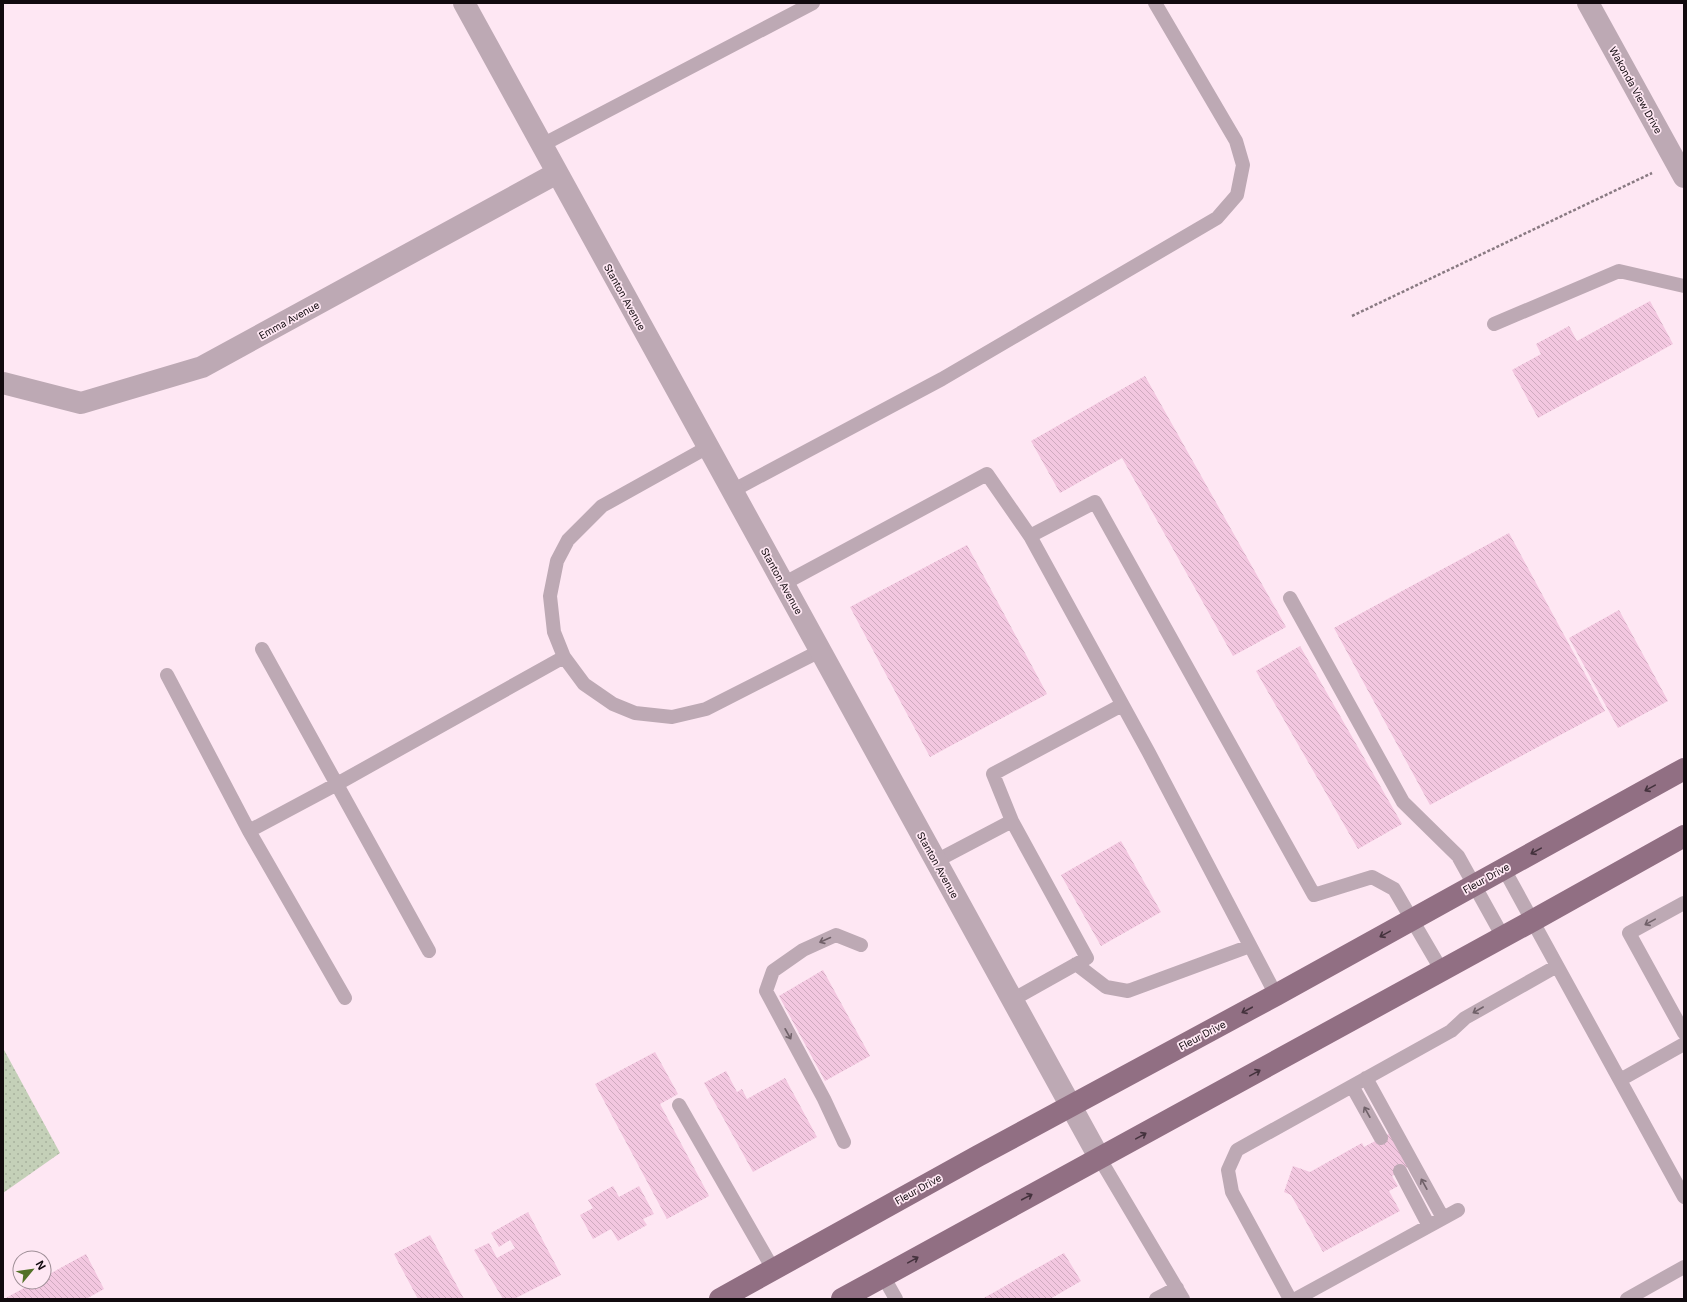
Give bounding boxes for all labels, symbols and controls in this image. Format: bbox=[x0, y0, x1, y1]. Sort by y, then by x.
street label: Wakonda View Drive bbox=[1607, 44, 1665, 136]
street label: Stanton Avenue bbox=[602, 262, 648, 333]
street label: Emma Avenue bbox=[257, 298, 321, 342]
street label: Stanton Avenue bbox=[759, 546, 805, 617]
one-way arrow bbox=[1644, 785, 1656, 793]
street label: Stanton Avenue bbox=[915, 830, 961, 901]
one-way arrow bbox=[1530, 847, 1542, 855]
street label: Fleur Drive bbox=[1461, 860, 1512, 896]
one-way arrow bbox=[1644, 918, 1656, 926]
one-way arrow bbox=[1379, 931, 1391, 938]
one-way arrow bbox=[819, 937, 831, 944]
one-way arrow bbox=[1241, 1007, 1253, 1015]
one-way arrow bbox=[1472, 1007, 1484, 1015]
street label: Fleur Drive bbox=[1176, 1018, 1228, 1052]
one-way arrow bbox=[784, 1028, 792, 1040]
one-way arrow bbox=[1249, 1069, 1261, 1077]
one-way arrow bbox=[1362, 1106, 1370, 1118]
one-way arrow bbox=[1135, 1132, 1147, 1139]
street label: Fleur Drive bbox=[893, 1171, 944, 1207]
one-way arrow bbox=[1420, 1178, 1428, 1190]
one-way arrow bbox=[1020, 1193, 1032, 1200]
north arrow bbox=[12, 1250, 52, 1290]
one-way arrow bbox=[907, 1255, 919, 1263]
text: N bbox=[33, 1258, 49, 1272]

